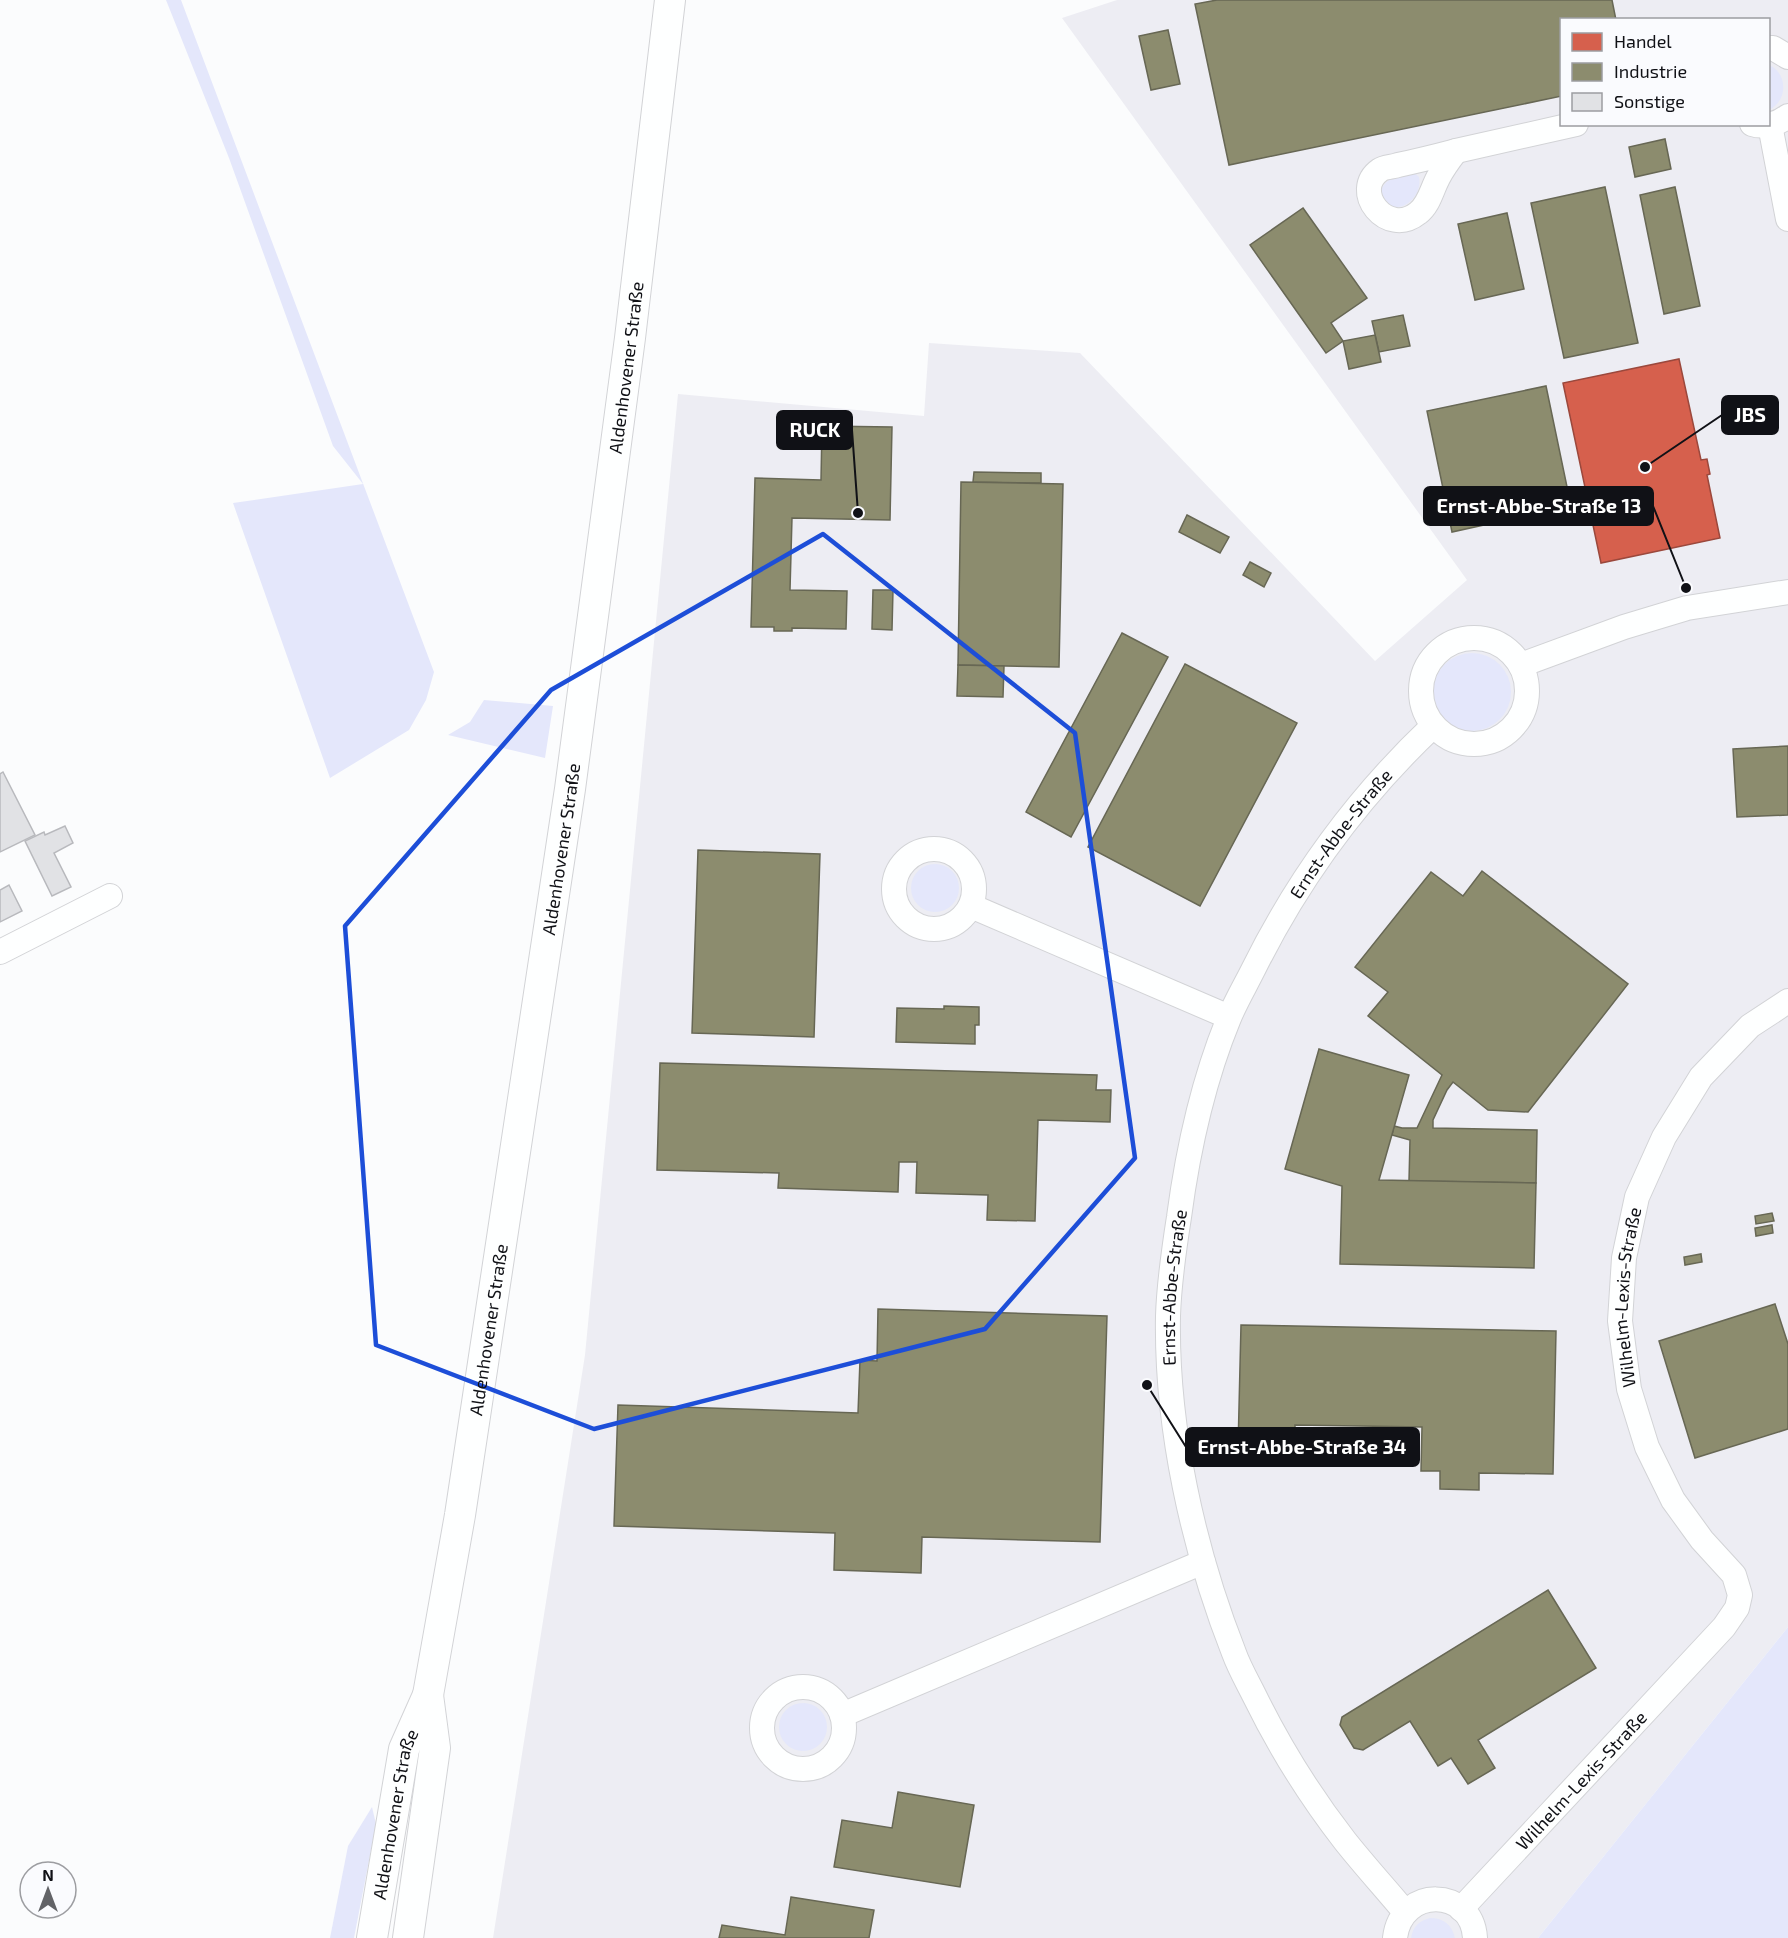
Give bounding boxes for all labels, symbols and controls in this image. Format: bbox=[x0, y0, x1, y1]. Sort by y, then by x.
legend bbox=[1560, 18, 1770, 126]
text: Handel bbox=[1614, 30, 1672, 52]
text: Industrie bbox=[1614, 60, 1687, 82]
text: Sonstige bbox=[1614, 90, 1685, 112]
street label: Aldenhovener Straße bbox=[604, 280, 648, 455]
callout: JBS bbox=[1722, 396, 1778, 434]
text: JBS bbox=[1734, 402, 1766, 426]
callout: RUCK bbox=[777, 411, 852, 449]
text: RUCK bbox=[789, 417, 841, 441]
callout: Ernst-Abbe-Straße 13 bbox=[1424, 487, 1653, 525]
text: Ernst-Abbe-Straße 13 bbox=[1437, 493, 1641, 517]
street label: Aldenhovener Straße bbox=[537, 762, 584, 937]
street label: Ernst-Abbe-Straße bbox=[1285, 764, 1397, 902]
street label: Wilhelm-Lexis-Straße bbox=[1609, 1205, 1646, 1389]
street label: Ernst-Abbe-Straße bbox=[1157, 1208, 1191, 1366]
street label: Aldenhovener Straße bbox=[464, 1242, 512, 1417]
callout: Ernst-Abbe-Straße 34 bbox=[1186, 1428, 1419, 1466]
text: Ernst-Abbe-Straße 34 bbox=[1197, 1434, 1407, 1458]
street label: Wilhelm-Lexis-Straße bbox=[1511, 1706, 1651, 1854]
street label: Aldenhovener Straße bbox=[368, 1725, 423, 1901]
north arrow bbox=[18, 1860, 78, 1920]
text: N bbox=[42, 1865, 54, 1884]

